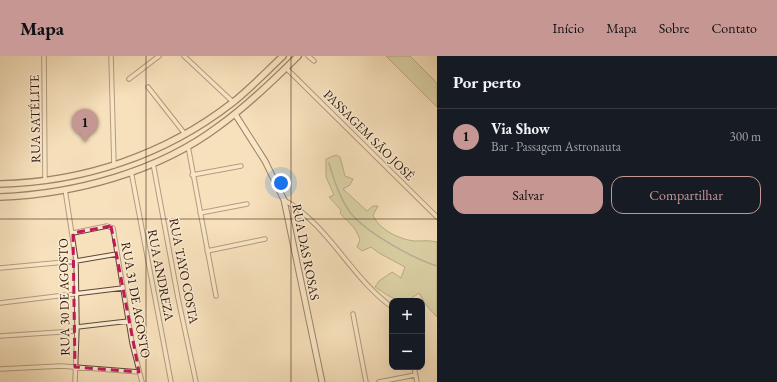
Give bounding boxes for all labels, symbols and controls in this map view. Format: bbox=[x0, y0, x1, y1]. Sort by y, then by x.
text: Mapa bbox=[20, 16, 64, 41]
text: Início bbox=[552, 19, 584, 37]
text: Mapa bbox=[606, 19, 637, 37]
text: Sobre bbox=[659, 19, 689, 37]
text: Contato bbox=[711, 19, 757, 37]
text: Por perto bbox=[453, 71, 521, 93]
street label: RUA SATÉLITE bbox=[26, 75, 44, 163]
street label: PASSAGEM SÃO JOSÉ bbox=[320, 86, 418, 184]
pin: 1 bbox=[72, 109, 98, 142]
text: Via Show bbox=[491, 119, 550, 138]
text: 1 bbox=[463, 128, 469, 145]
text: 300 m bbox=[730, 128, 761, 145]
text: Bar · Passagem Astronauta bbox=[491, 138, 621, 155]
your location bbox=[271, 173, 291, 193]
button: Salvar bbox=[453, 176, 603, 214]
button: Compartilhar bbox=[611, 176, 761, 214]
street label: RUA DAS ROSAS bbox=[288, 202, 324, 302]
street label: RUA TAYO COSTA bbox=[165, 217, 203, 326]
street label: RUA ANDREZA bbox=[144, 228, 178, 323]
street label: RUA 30 DE AGOSTO bbox=[54, 238, 74, 356]
street label: RUA 31 DE AGOSTO bbox=[117, 241, 155, 359]
map controls bbox=[389, 298, 425, 370]
button: + bbox=[389, 298, 425, 334]
button: − bbox=[389, 334, 425, 370]

